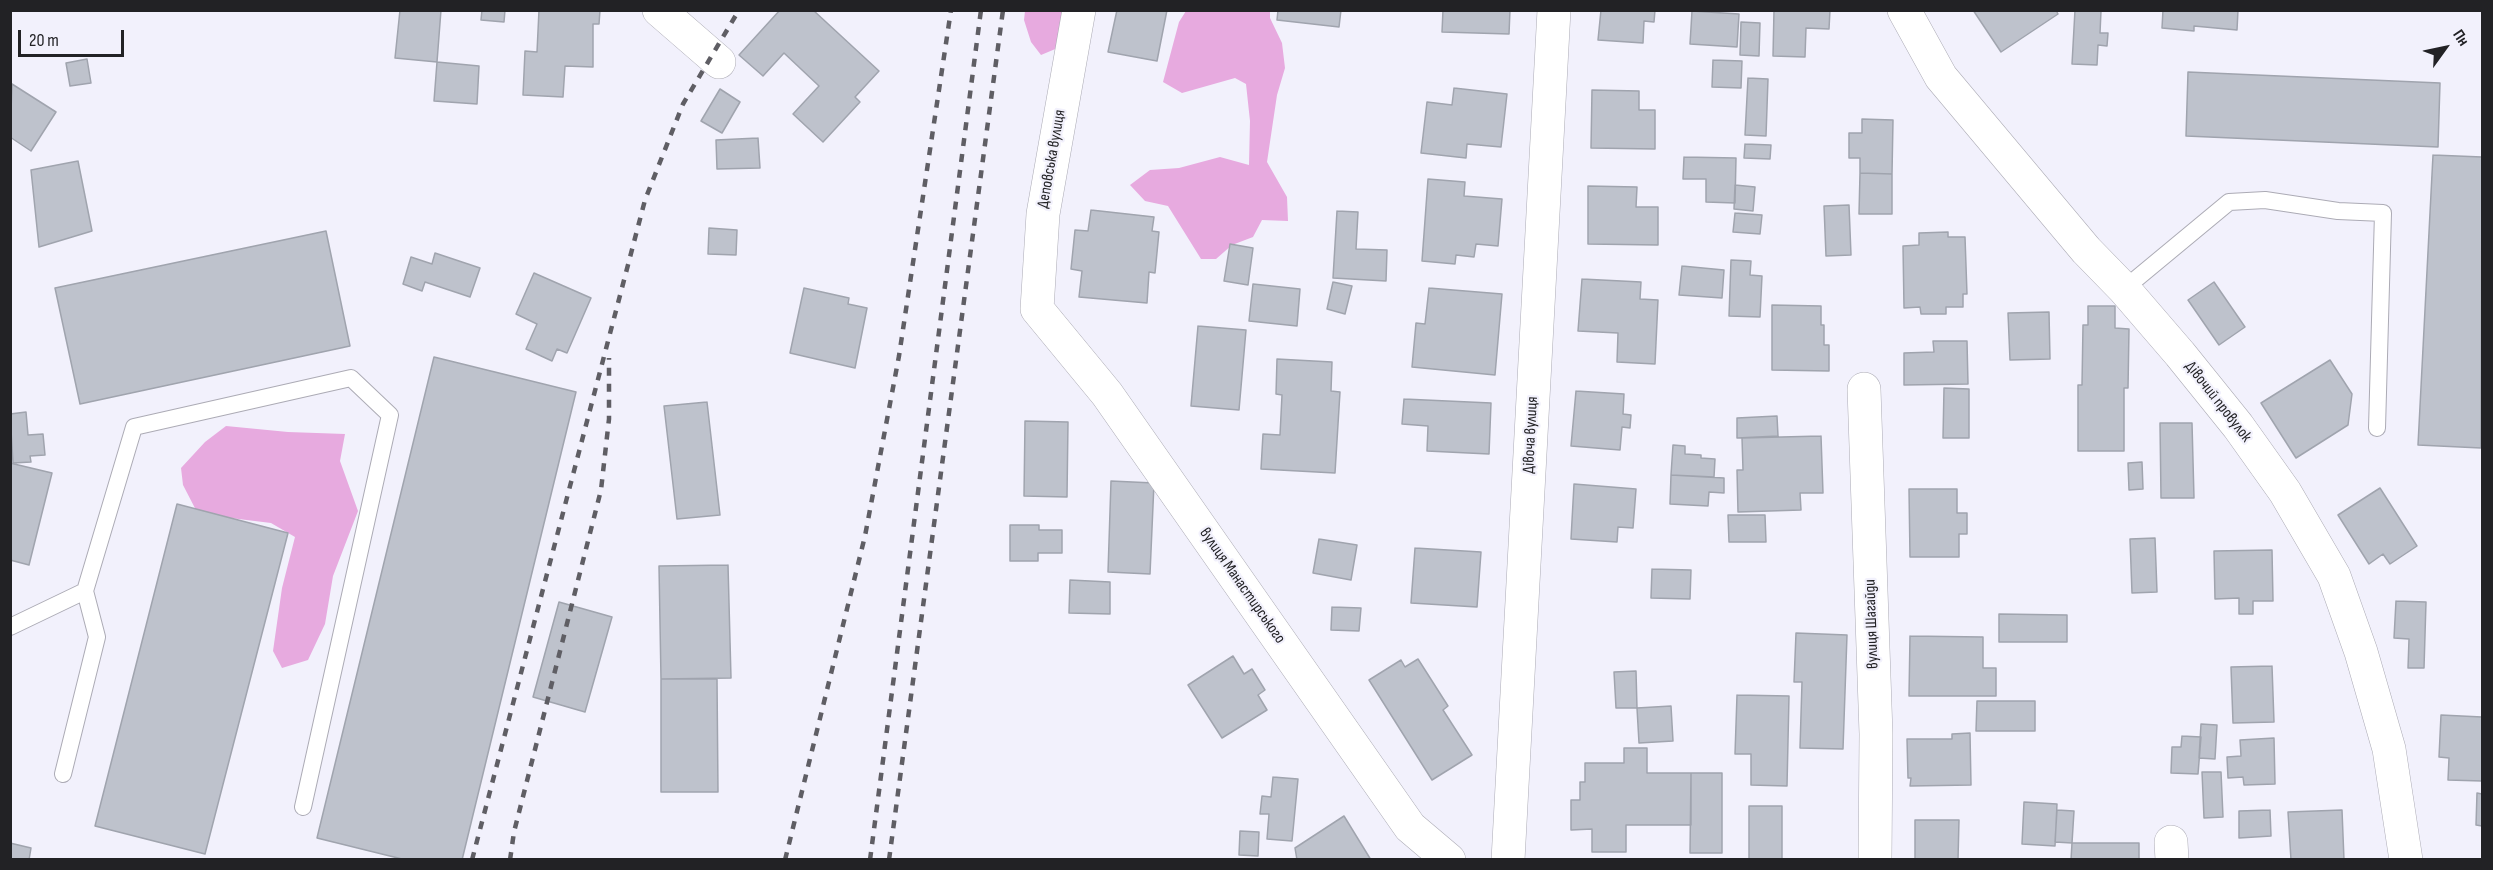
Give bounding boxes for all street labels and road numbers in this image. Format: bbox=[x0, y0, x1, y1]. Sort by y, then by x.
street label: Деповська вулиця bbox=[1034, 108, 1070, 210]
street label: Дівочий провулок bbox=[2180, 358, 2256, 446]
street label: Дівоча вулиця bbox=[1519, 396, 1543, 474]
street label: вулиця Манастирського bbox=[1195, 524, 1289, 648]
street label: вулиця Шагайди bbox=[1861, 579, 1883, 669]

